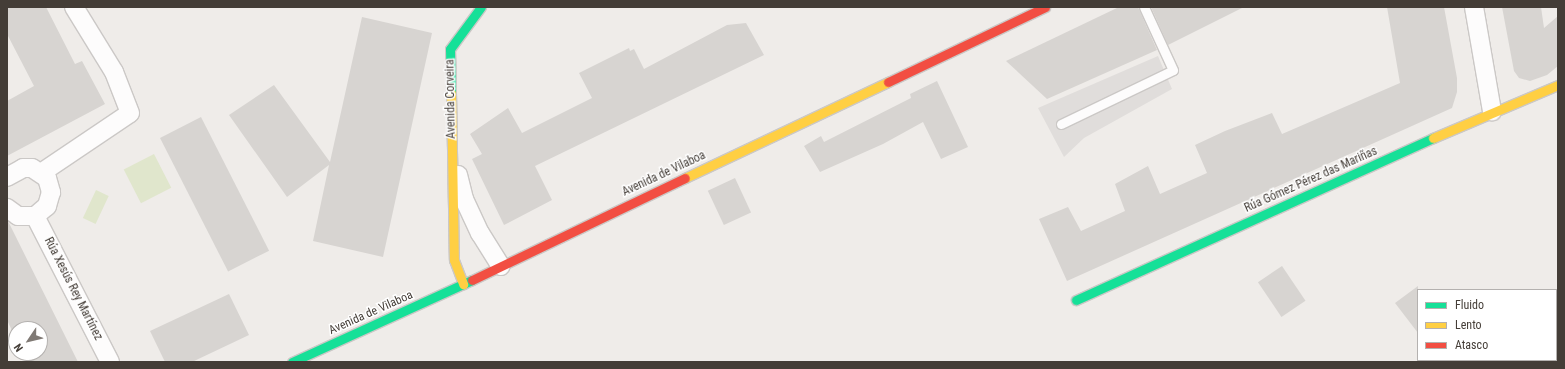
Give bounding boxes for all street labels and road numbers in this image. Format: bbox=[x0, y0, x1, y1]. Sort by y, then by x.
street label: Avenida Corveira bbox=[443, 59, 459, 139]
street label: Rúa Gómez Pérez das Mariñas bbox=[1242, 144, 1380, 216]
street label: Avenida de Vilaboa bbox=[620, 148, 708, 200]
street label: Rúa Xesús Rey Martínez bbox=[41, 235, 105, 343]
street label: Avenida de Vilaboa bbox=[327, 288, 415, 338]

